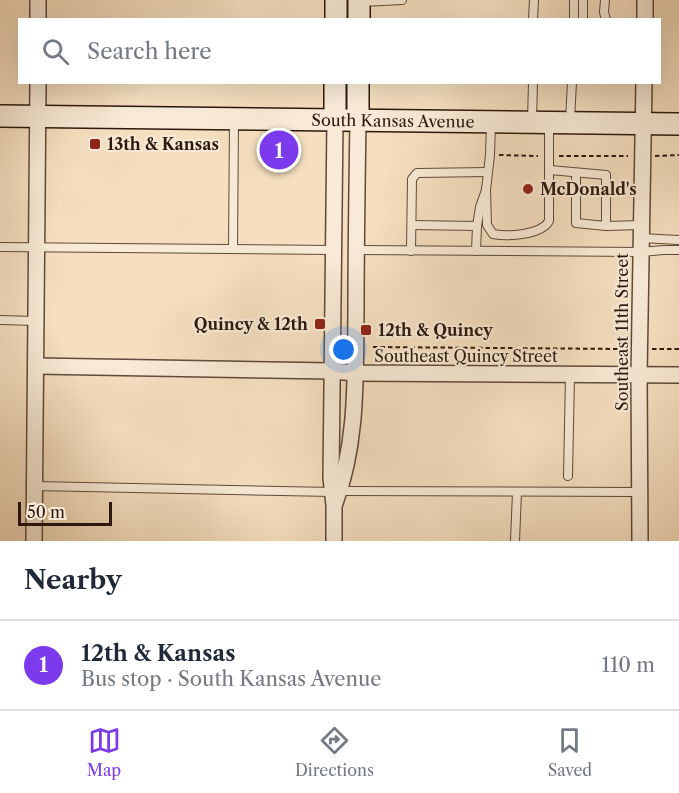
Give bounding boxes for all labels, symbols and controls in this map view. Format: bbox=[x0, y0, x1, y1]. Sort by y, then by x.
search box bbox=[18, 18, 661, 84]
icon: search bbox=[39, 35, 72, 68]
text: Search here bbox=[87, 38, 212, 65]
street label: South Kansas Avenue bbox=[311, 110, 475, 132]
pin: 1 bbox=[260, 128, 298, 172]
place label: 13th & Kansas bbox=[107, 134, 219, 154]
marker: 13th & Kansas bbox=[88, 137, 102, 151]
place label: McDonald's bbox=[540, 179, 637, 199]
marker: McDonald's bbox=[521, 182, 535, 196]
street label: Southeast 11th Street bbox=[612, 253, 632, 411]
place label: Quincy & 12th bbox=[194, 314, 308, 334]
marker: Quincy & 12th bbox=[313, 317, 327, 331]
place label: 12th & Quincy bbox=[378, 320, 494, 340]
marker: 12th & Quincy bbox=[359, 323, 373, 337]
your location bbox=[329, 335, 358, 364]
street label: Southeast Quincy Street bbox=[374, 346, 558, 366]
scale bar bbox=[18, 499, 112, 526]
text: 50 m bbox=[27, 502, 65, 522]
text: Nearby bbox=[24, 564, 122, 596]
text: 12th & Kansas bbox=[81, 640, 235, 667]
text: 1 bbox=[39, 653, 48, 677]
text: 110 m bbox=[602, 653, 655, 677]
text: Bus stop · South Kansas Avenue bbox=[81, 667, 382, 691]
tab: Map bbox=[87, 724, 121, 780]
tab: Directions bbox=[295, 724, 374, 780]
tab: Saved bbox=[548, 724, 592, 780]

